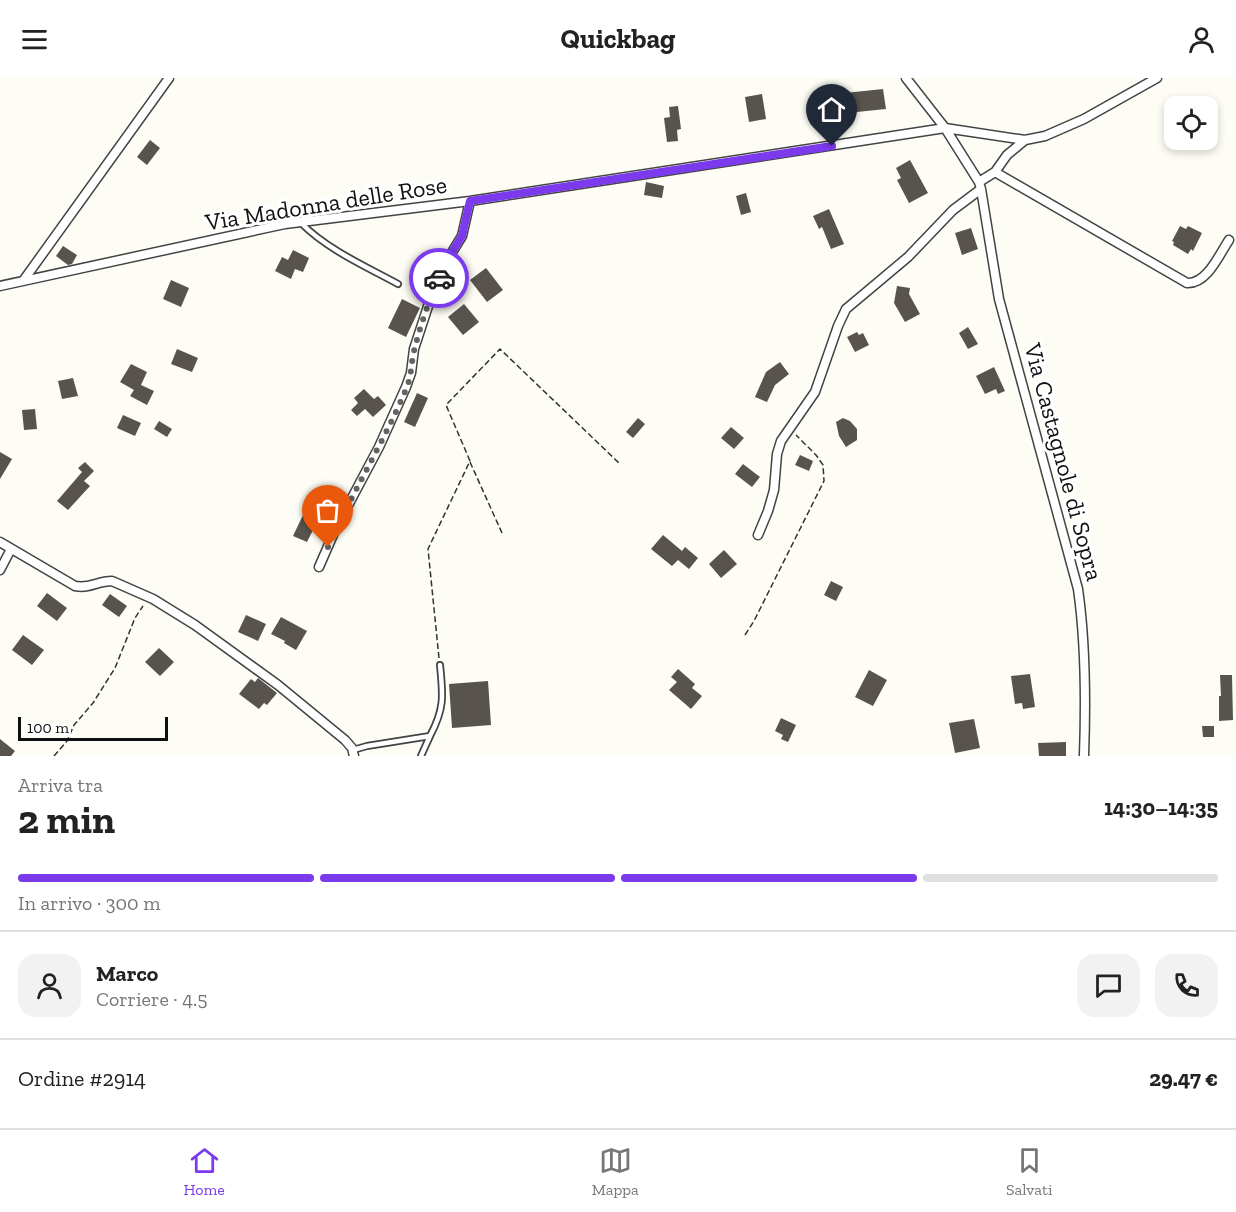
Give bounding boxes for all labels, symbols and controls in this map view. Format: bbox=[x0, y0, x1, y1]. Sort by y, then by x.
icon: menu bbox=[18, 23, 51, 56]
text: Quickbag bbox=[561, 23, 675, 55]
icon: person bbox=[1185, 23, 1218, 56]
pin bbox=[806, 84, 857, 146]
icon: home bbox=[815, 93, 848, 126]
map controls bbox=[1164, 96, 1218, 150]
button: locate bbox=[1164, 96, 1218, 150]
street label: Via Madonna delle Rose bbox=[202, 170, 449, 237]
courier bbox=[409, 248, 469, 308]
icon: car bbox=[423, 262, 456, 295]
street label: Via Castagnole di Sopra bbox=[1018, 339, 1110, 584]
pin bbox=[302, 485, 353, 547]
icon: bag bbox=[311, 494, 344, 527]
scale bar bbox=[18, 714, 168, 742]
text: 100 m bbox=[27, 718, 69, 737]
text: Arriva tra bbox=[18, 773, 103, 797]
text: 14:30–14:35 bbox=[1104, 794, 1218, 821]
text: 2 min bbox=[18, 796, 115, 843]
text: In arrivo · 300 m bbox=[18, 891, 160, 915]
button: person bbox=[18, 954, 81, 1017]
button: chat bbox=[1077, 954, 1140, 1017]
button: phone bbox=[1155, 954, 1218, 1017]
text: Marco bbox=[96, 960, 158, 987]
text: Corriere · 4.5 bbox=[96, 987, 207, 1011]
text: Ordine #2914 bbox=[18, 1065, 146, 1092]
text: 29.47 € bbox=[1149, 1065, 1218, 1092]
tab: Home bbox=[184, 1144, 225, 1199]
tab: Mappa bbox=[592, 1144, 639, 1199]
tab: Salvati bbox=[1006, 1144, 1052, 1199]

